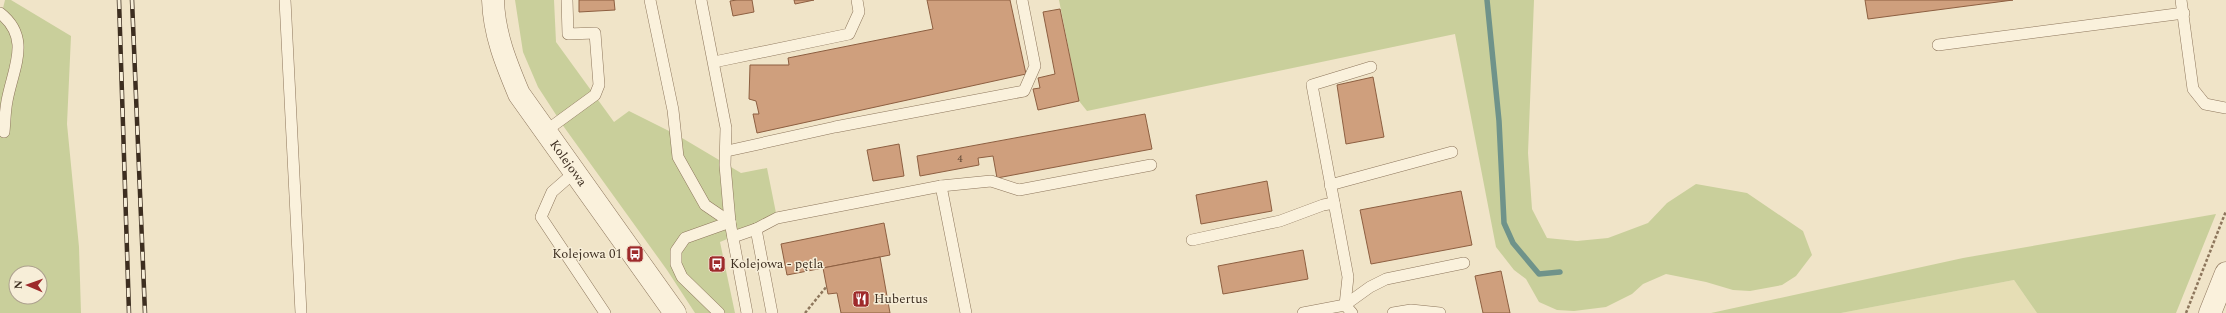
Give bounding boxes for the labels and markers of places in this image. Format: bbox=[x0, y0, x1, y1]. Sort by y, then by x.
place label: Kolejowa 01 bbox=[552, 244, 622, 264]
bus stop icon: Kolejowa 01 bbox=[625, 244, 645, 264]
bus stop icon: Kolejowa - pętla bbox=[707, 254, 727, 274]
place label: Kolejowa - pętla bbox=[730, 254, 824, 274]
restaurant icon: Hubertus bbox=[851, 289, 871, 309]
place label: Hubertus bbox=[874, 289, 928, 309]

